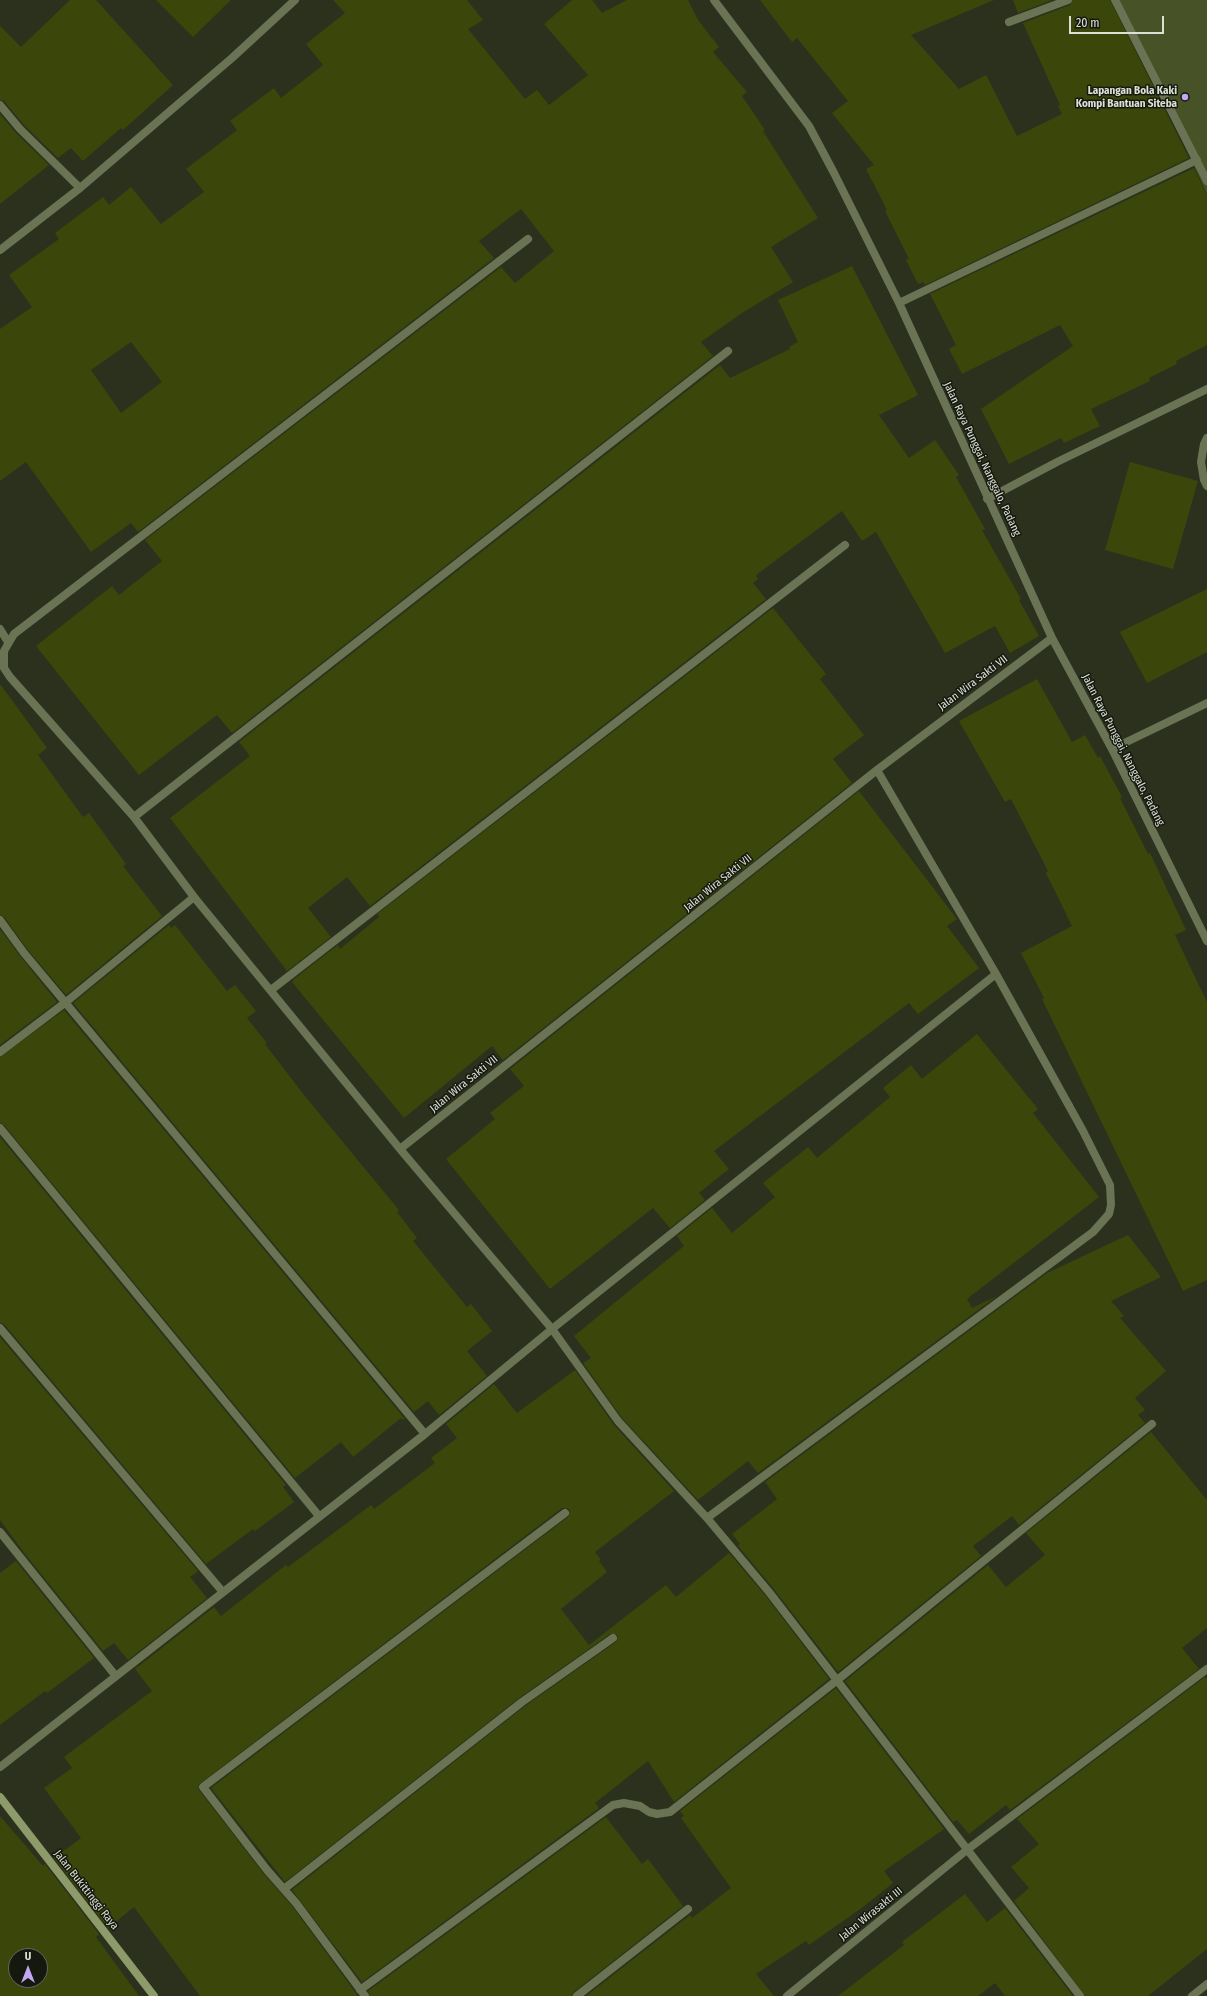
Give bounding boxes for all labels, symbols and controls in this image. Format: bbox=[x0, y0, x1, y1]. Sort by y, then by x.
scale bar bbox=[1071, 8, 1166, 34]
text: 20 m bbox=[1076, 16, 1100, 30]
place label: Lapangan Bola Kaki Kompi Bantuan Siteba bbox=[1076, 84, 1177, 110]
marker: Lapangan Bola Kaki Kompi Bantuan Siteba bbox=[1180, 92, 1190, 102]
street label: Jalan Raya Punggai, Nanggalo, Padang bbox=[940, 380, 1024, 538]
street label: Jalan Wira Sakti VII bbox=[936, 653, 1010, 713]
street label: Jalan Raya Punggai, Nanggalo, Padang bbox=[1079, 672, 1167, 828]
street label: Jalan Wira Sakti VII bbox=[681, 852, 755, 914]
street label: Jalan Wira Sakti VII bbox=[427, 1053, 501, 1115]
street label: Jalan Bukittinggi Raya bbox=[51, 1848, 121, 1932]
street label: Jalan Wirasakti III bbox=[837, 1884, 905, 1944]
north arrow bbox=[8, 1948, 48, 1988]
text: U bbox=[25, 1950, 31, 1963]

